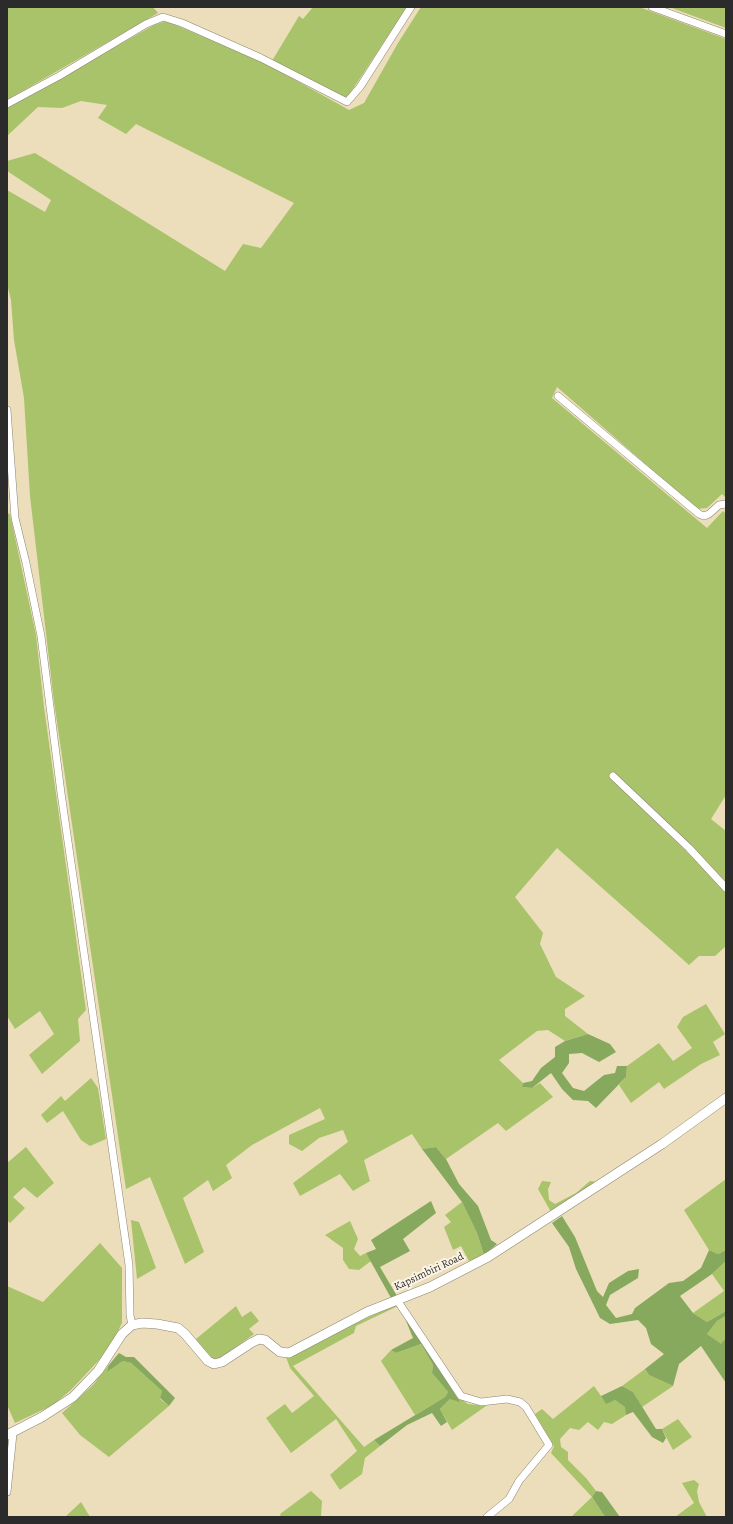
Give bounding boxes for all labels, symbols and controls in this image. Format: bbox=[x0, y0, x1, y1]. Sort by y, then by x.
street label: Kapsimbiri Road bbox=[392, 1250, 466, 1294]

